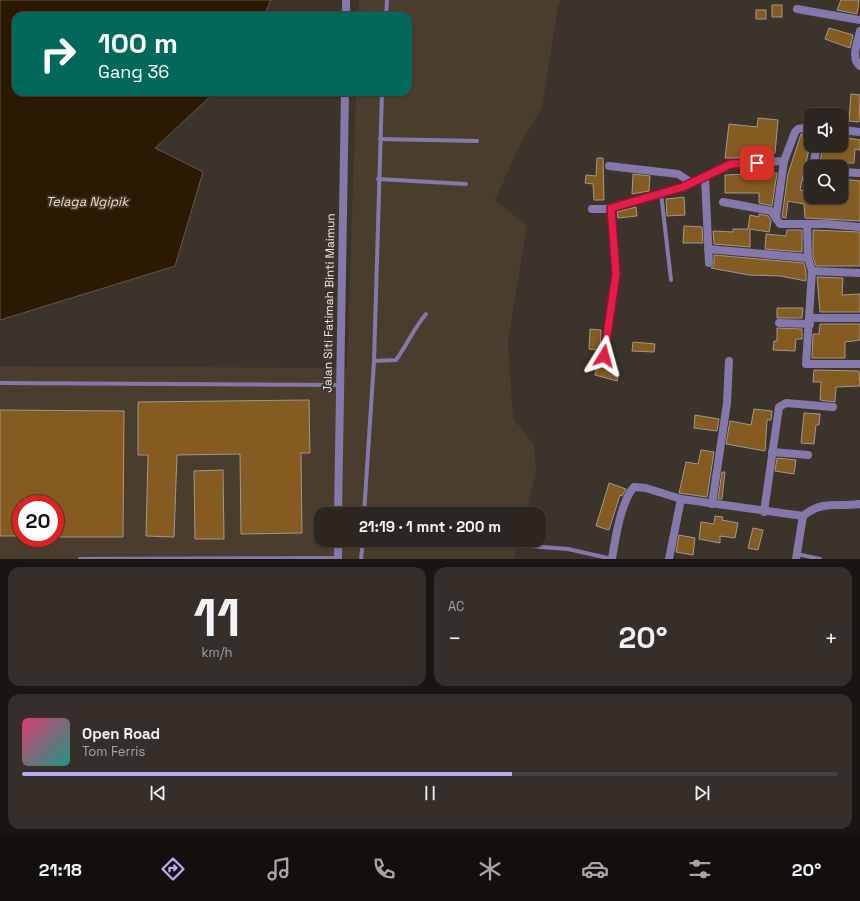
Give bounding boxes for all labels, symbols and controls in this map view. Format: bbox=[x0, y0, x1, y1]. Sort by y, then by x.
text: 100 m bbox=[98, 25, 178, 61]
icon: right bbox=[32, 28, 84, 80]
text: Gang 36 bbox=[98, 60, 169, 83]
map controls bbox=[804, 108, 848, 204]
button: sound bbox=[804, 108, 848, 152]
pin bbox=[740, 146, 774, 180]
icon: arrive bbox=[746, 152, 768, 174]
button: search bbox=[804, 160, 848, 204]
water label: Telaga Ngipik bbox=[46, 193, 130, 210]
street label: Jalan Siti Fatimah Binti Maimun bbox=[319, 213, 339, 393]
position arrow bbox=[583, 335, 625, 377]
speed limit sign: 20 bbox=[12, 495, 64, 547]
text: 21:19 · 1 mnt · 200 m bbox=[359, 517, 501, 536]
text: 11 bbox=[193, 585, 241, 651]
text: AC bbox=[448, 598, 464, 615]
text: 20° bbox=[618, 618, 668, 657]
text: − bbox=[448, 624, 462, 652]
text: + bbox=[824, 624, 838, 652]
text: km/h bbox=[202, 644, 232, 661]
text: Open Road bbox=[82, 724, 160, 743]
text: Tom Ferris bbox=[82, 743, 145, 760]
icon: previous bbox=[147, 782, 169, 804]
icon: pause bbox=[419, 782, 441, 804]
icon: next bbox=[691, 782, 713, 804]
icon: directions bbox=[159, 855, 187, 883]
icon: music bbox=[265, 855, 293, 883]
icon: phone bbox=[370, 855, 398, 883]
icon: climate bbox=[476, 855, 504, 883]
icon: car bbox=[581, 855, 609, 883]
icon: filters bbox=[686, 855, 714, 883]
text: 21:18 bbox=[39, 858, 82, 881]
text: 20° bbox=[792, 858, 821, 881]

